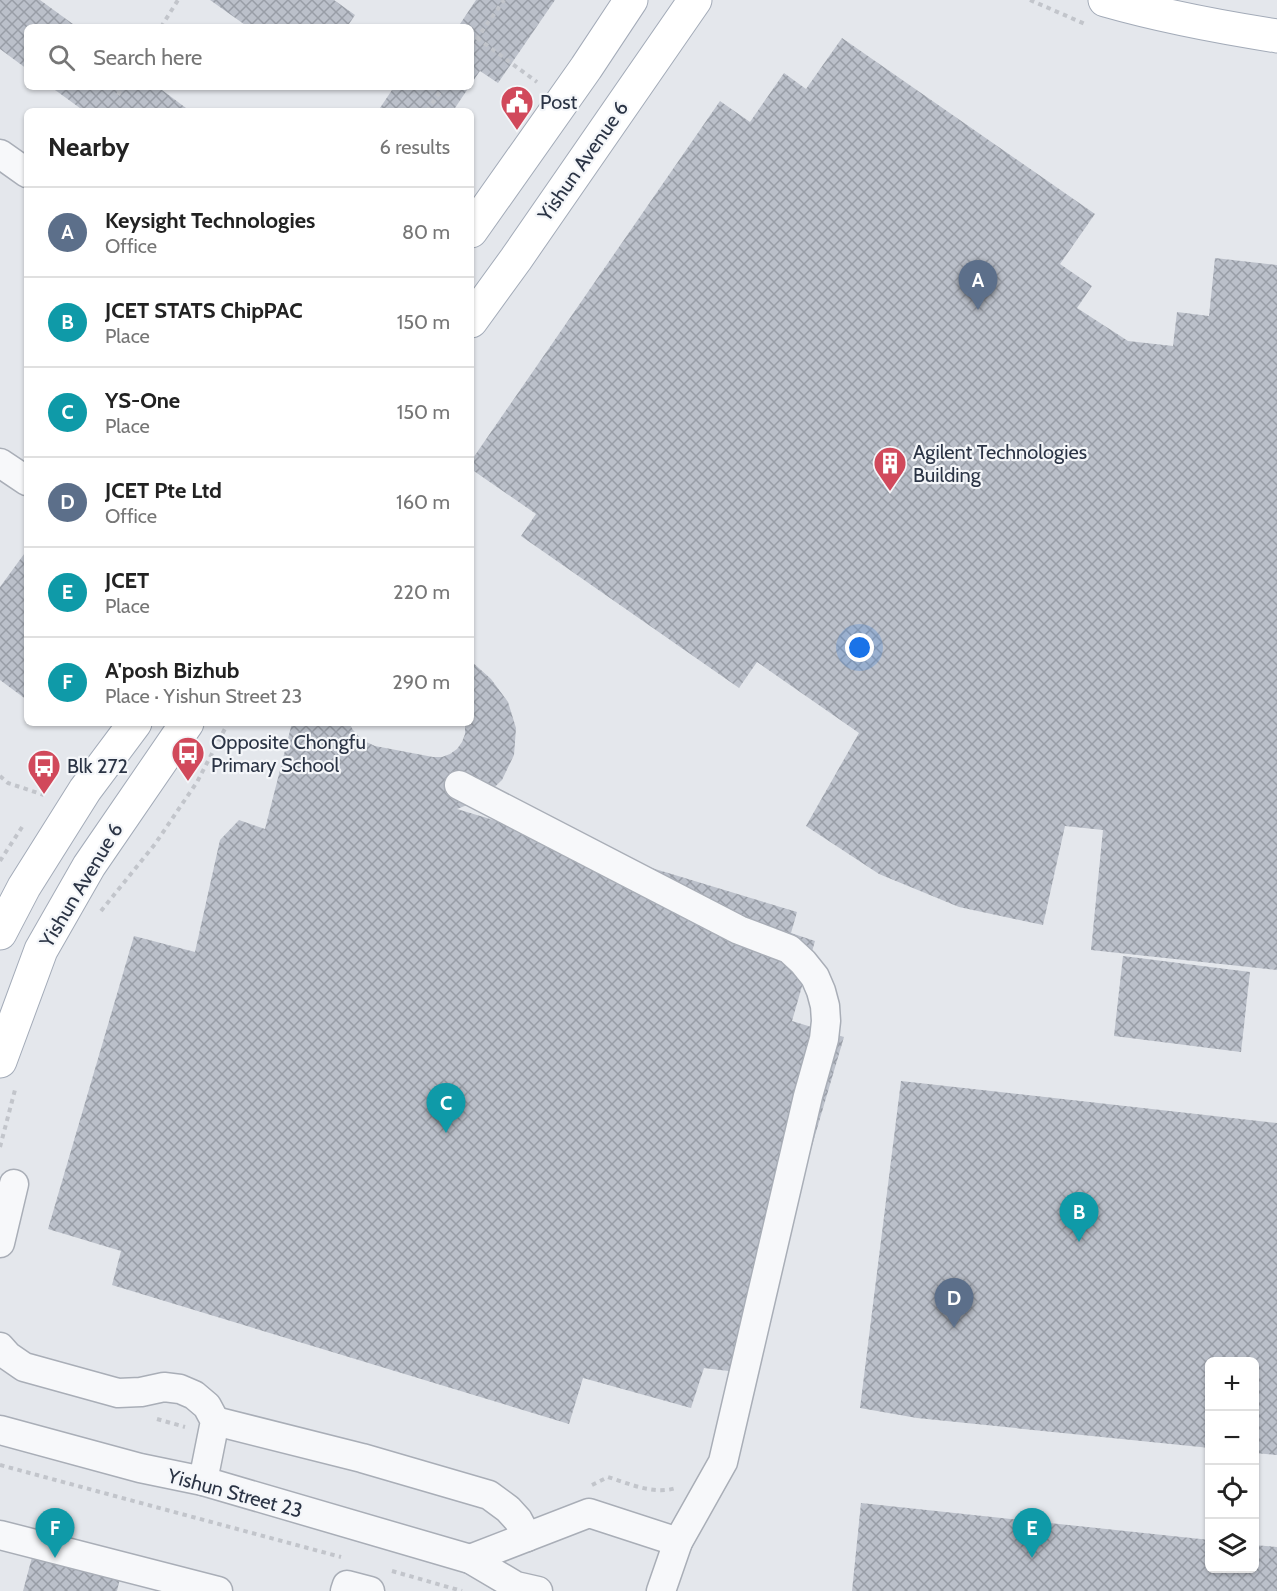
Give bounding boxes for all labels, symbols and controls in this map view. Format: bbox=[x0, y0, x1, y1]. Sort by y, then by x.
search box bbox=[24, 24, 474, 90]
icon: search bbox=[45, 41, 78, 74]
text: Search here bbox=[93, 44, 202, 71]
public building icon: Post bbox=[499, 84, 535, 131]
place label: Post bbox=[540, 90, 577, 114]
street label: Yishun Avenue 6 bbox=[532, 96, 633, 226]
text: Nearby bbox=[48, 131, 129, 163]
text: 6 results bbox=[379, 135, 450, 159]
text: Keysight Technologies bbox=[105, 207, 315, 234]
text: A bbox=[61, 220, 74, 244]
text: 80 m bbox=[402, 220, 450, 244]
text: Office bbox=[105, 234, 157, 258]
pin: A bbox=[958, 260, 998, 310]
text: JCET STATS ChipPAC bbox=[105, 297, 303, 324]
text: B bbox=[61, 310, 74, 334]
text: 150 m bbox=[397, 310, 450, 334]
text: Place bbox=[105, 324, 150, 348]
text: YS-One bbox=[105, 387, 180, 414]
text: C bbox=[61, 400, 74, 424]
text: 150 m bbox=[397, 400, 450, 424]
text: Place bbox=[105, 414, 150, 438]
place label: Agilent Technologies Building bbox=[913, 440, 1087, 487]
building icon: Agilent Technologies Building bbox=[872, 445, 908, 492]
text: JCET Pte Ltd bbox=[105, 477, 222, 504]
text: D bbox=[60, 490, 75, 514]
text: 160 m bbox=[396, 490, 450, 514]
text: Office bbox=[105, 504, 157, 528]
text: JCET bbox=[105, 567, 149, 594]
text: E bbox=[62, 580, 73, 604]
text: 220 m bbox=[393, 580, 450, 604]
text: Place bbox=[105, 594, 150, 618]
your location bbox=[845, 633, 874, 662]
text: A'posh Bizhub bbox=[105, 657, 239, 684]
text: F bbox=[62, 670, 73, 694]
text: 290 m bbox=[392, 670, 450, 694]
text: Place · Yishun Street 23 bbox=[105, 684, 302, 708]
place label: Opposite Chongfu Primary School bbox=[211, 730, 366, 777]
bus stop icon: Opposite Chongfu Primary School bbox=[170, 735, 206, 782]
bus stop icon: Blk 272 bbox=[26, 748, 62, 795]
place label: Blk 272 bbox=[67, 754, 128, 778]
street label: Yishun Avenue 6 bbox=[34, 818, 128, 952]
pin: C bbox=[426, 1084, 466, 1133]
pin: B bbox=[1060, 1192, 1098, 1242]
pin: D bbox=[934, 1278, 974, 1328]
map controls bbox=[1205, 1357, 1259, 1573]
button: + bbox=[1205, 1357, 1259, 1411]
button: − bbox=[1205, 1411, 1259, 1465]
street label: Yishun Street 23 bbox=[164, 1463, 305, 1523]
button: locate bbox=[1205, 1465, 1259, 1519]
pin: F bbox=[36, 1508, 74, 1558]
pin: E bbox=[1012, 1508, 1052, 1558]
button: layers bbox=[1205, 1519, 1259, 1573]

